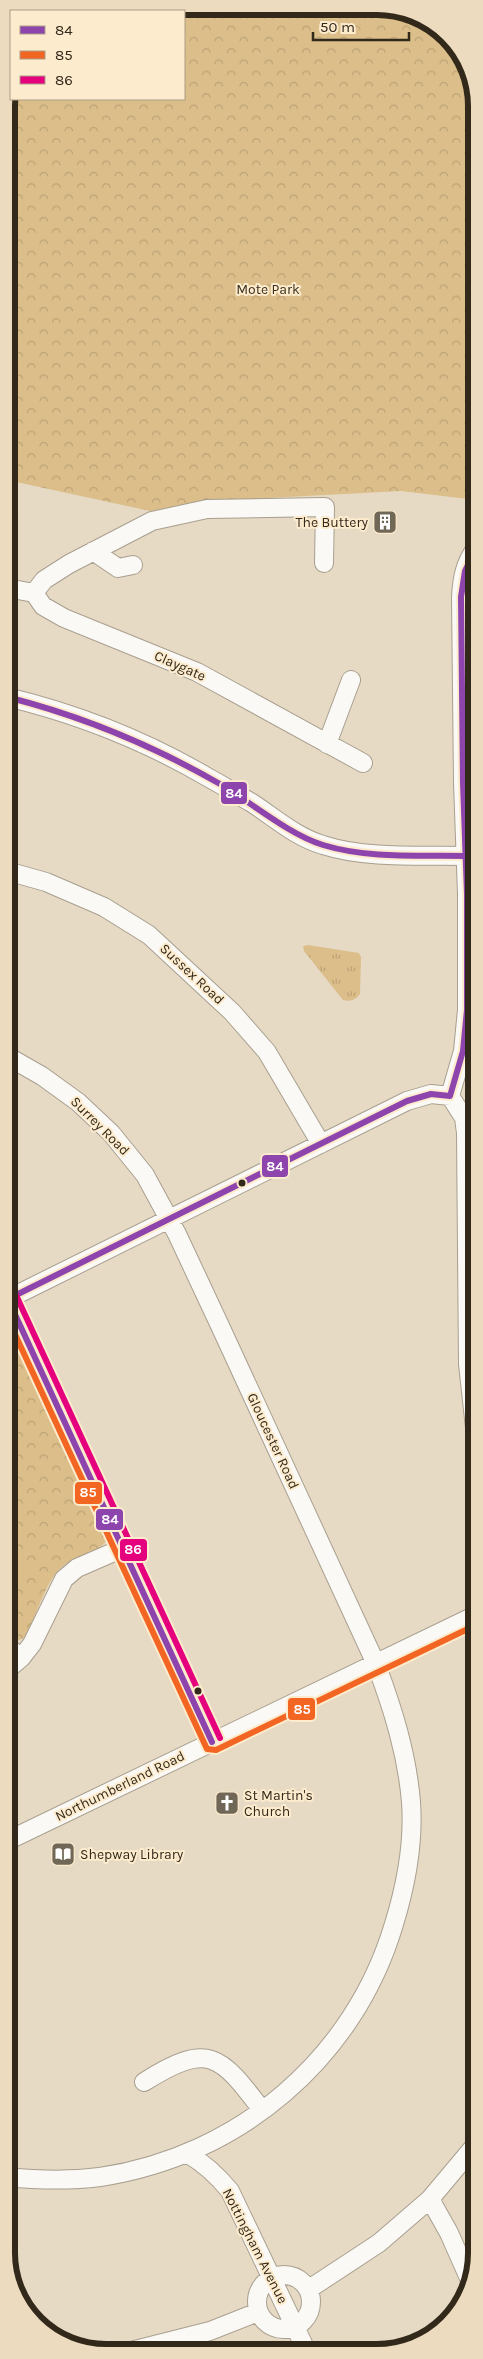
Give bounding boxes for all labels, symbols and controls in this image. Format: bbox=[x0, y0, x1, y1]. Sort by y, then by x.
legend bbox=[10, 10, 185, 100]
scale bar bbox=[313, 10, 409, 42]
text: 50 m bbox=[320, 18, 355, 36]
text: 84 bbox=[55, 21, 73, 39]
text: 85 bbox=[55, 46, 73, 64]
text: 86 bbox=[55, 71, 73, 89]
park label: Mote Park bbox=[236, 281, 300, 298]
building icon: The Buttery bbox=[372, 509, 398, 535]
place label: The Buttery bbox=[296, 514, 368, 531]
street label: Claygate bbox=[152, 647, 208, 685]
line badge: 84 bbox=[220, 781, 248, 805]
text: 84 bbox=[225, 785, 243, 802]
street label: Sussex Road bbox=[156, 940, 228, 1008]
street label: Surrey Road bbox=[67, 1093, 133, 1159]
line badge: 84 bbox=[261, 1154, 289, 1178]
text: 84 bbox=[266, 1158, 284, 1175]
unlabelled marker bbox=[237, 1178, 247, 1188]
street label: Gloucester Road bbox=[243, 1390, 303, 1492]
line badge: 85 bbox=[74, 1481, 103, 1505]
text: 85 bbox=[79, 1484, 97, 1501]
line badge: 84 bbox=[95, 1508, 124, 1531]
text: 84 bbox=[101, 1511, 119, 1528]
line badge: 86 bbox=[119, 1538, 148, 1562]
text: 86 bbox=[124, 1541, 142, 1558]
unlabelled marker bbox=[193, 1686, 203, 1696]
line badge: 85 bbox=[287, 1697, 316, 1721]
text: 85 bbox=[293, 1701, 311, 1718]
street label: Northumberland Road bbox=[52, 1747, 188, 1825]
place label: St Martin's Church bbox=[244, 1787, 313, 1820]
church icon: St Martin's Church bbox=[214, 1790, 240, 1816]
library icon: Shepway Library bbox=[50, 1841, 76, 1867]
place label: Shepway Library bbox=[80, 1846, 184, 1863]
street label: Nottingham Avenue bbox=[219, 2186, 291, 2306]

